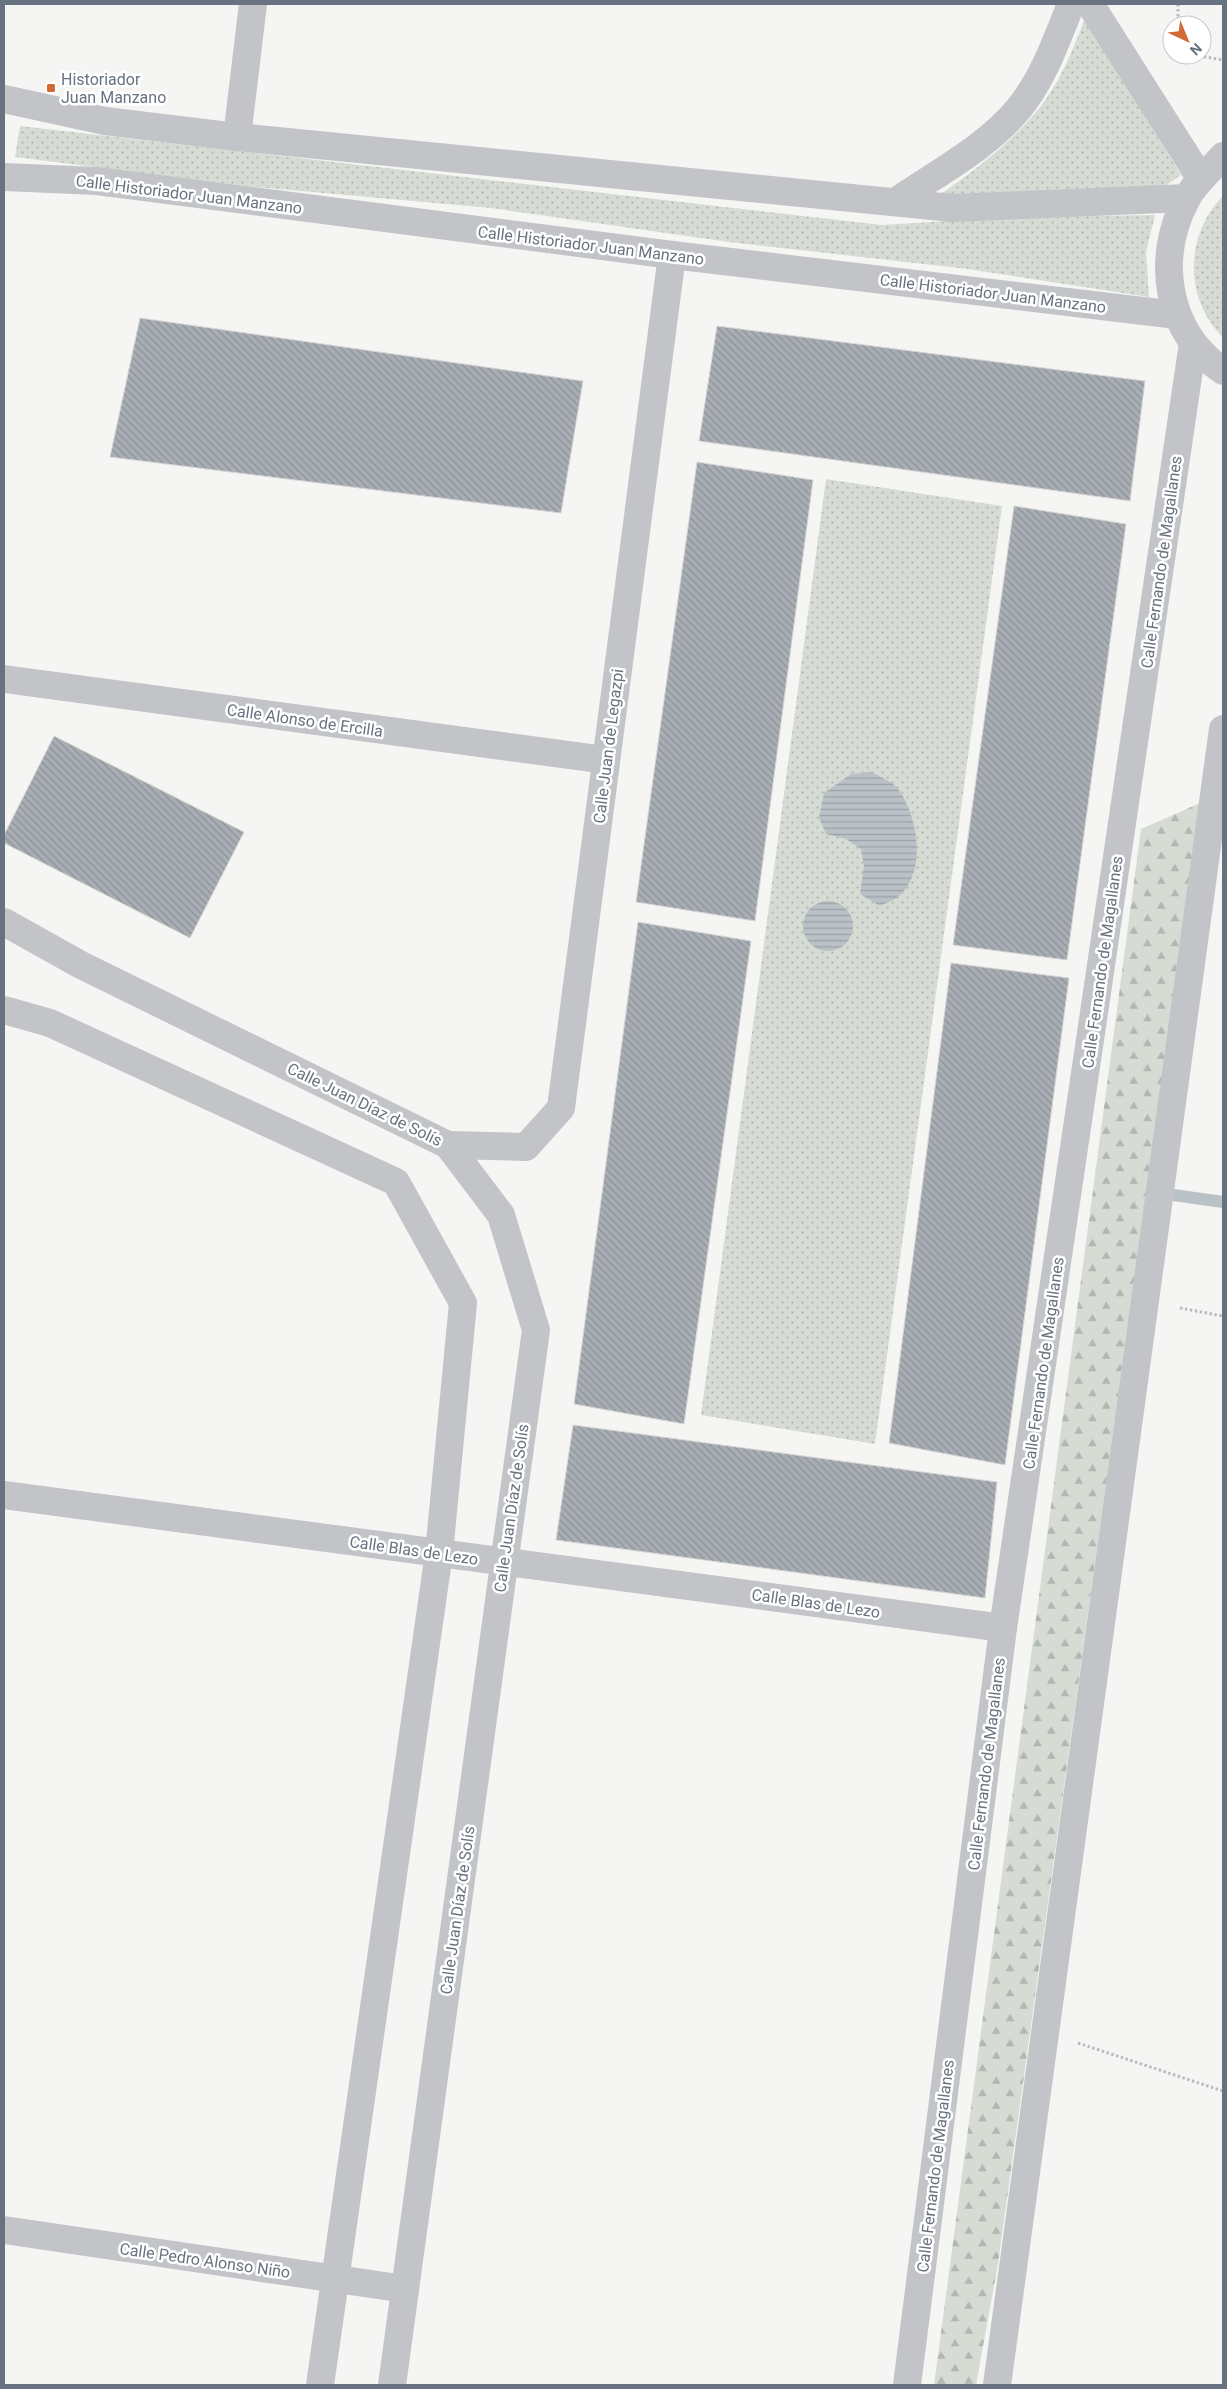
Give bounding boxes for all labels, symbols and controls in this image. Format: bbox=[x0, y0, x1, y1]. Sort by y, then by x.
north arrow bbox=[1162, 15, 1212, 65]
text: N bbox=[1187, 40, 1205, 59]
place label: Historiador Juan Manzano bbox=[61, 70, 166, 107]
marker: Historiador Juan Manzano bbox=[45, 82, 57, 94]
street label: Calle Historiador Juan Manzano bbox=[75, 171, 303, 218]
street label: Calle Historiador Juan Manzano bbox=[477, 222, 705, 269]
street label: Calle Historiador Juan Manzano bbox=[879, 270, 1107, 317]
street label: Calle Fernando de Magallanes bbox=[1137, 455, 1186, 670]
street label: Calle Juan de Legazpi bbox=[590, 668, 627, 824]
street label: Calle Alonso de Ercilla bbox=[226, 700, 384, 741]
street label: Calle Fernando de Magallanes bbox=[1078, 855, 1127, 1070]
street label: Calle Juan Díaz de Solís bbox=[284, 1059, 445, 1150]
street label: Calle Fernando de Magallanes bbox=[1019, 1256, 1068, 1471]
street label: Calle Juan Díaz de Solís bbox=[490, 1423, 533, 1593]
street label: Calle Blas de Lezo bbox=[348, 1532, 479, 1569]
street label: Calle Blas de Lezo bbox=[750, 1585, 881, 1622]
street label: Calle Fernando de Magallanes bbox=[964, 1657, 1009, 1872]
street label: Calle Juan Díaz de Solís bbox=[436, 1825, 479, 1995]
street label: Calle Fernando de Magallanes bbox=[913, 2059, 958, 2274]
street label: Calle Pedro Alonso Niño bbox=[118, 2239, 291, 2282]

